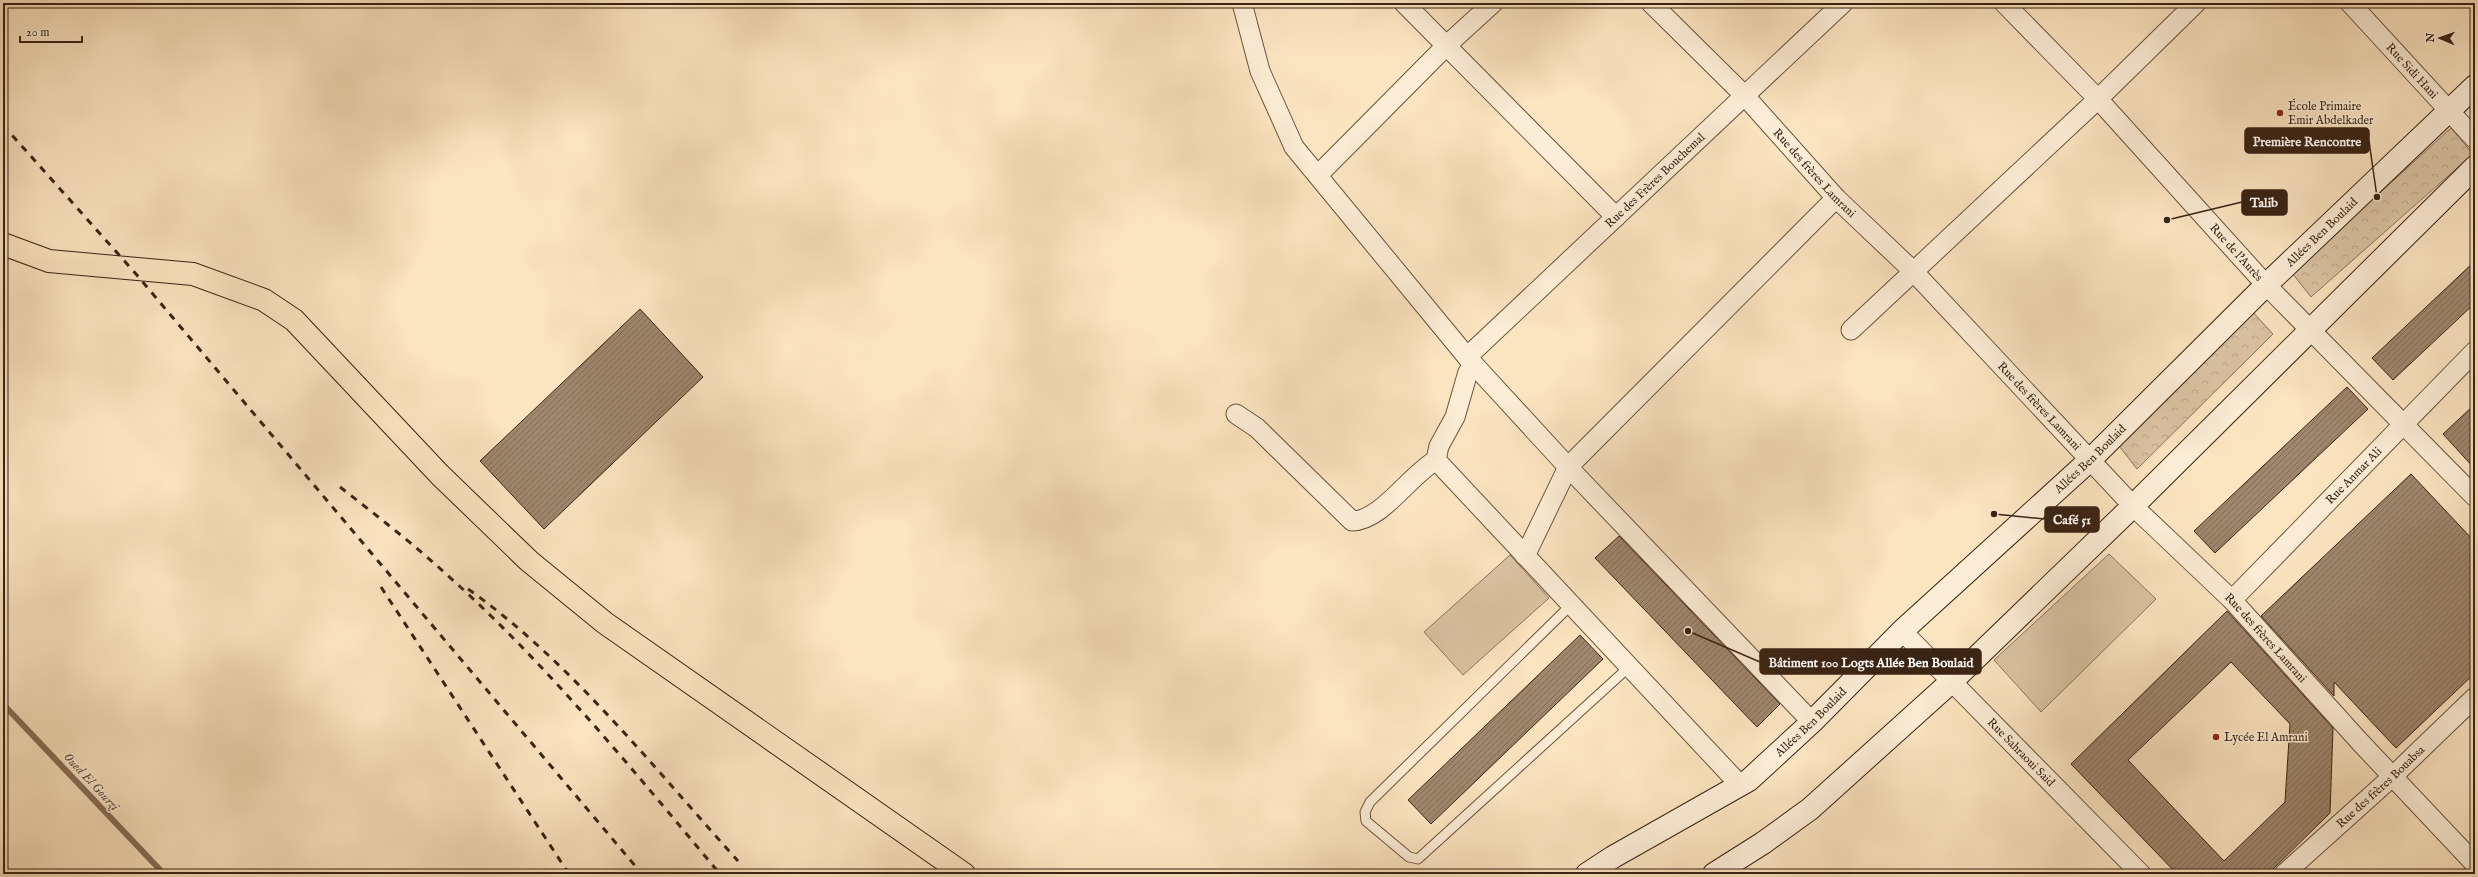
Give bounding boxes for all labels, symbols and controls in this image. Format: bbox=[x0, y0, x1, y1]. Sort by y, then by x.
scale bar bbox=[20, 18, 82, 44]
north arrow bbox=[2420, 18, 2460, 58]
text: 20 m bbox=[26, 25, 49, 40]
text: N bbox=[2424, 32, 2438, 44]
street label: Rue Sidi Hani bbox=[2383, 40, 2442, 102]
place label: École Primaire Emir Abdelkader bbox=[2288, 98, 2374, 128]
marker: École Primaire Emir Abdelkader bbox=[2275, 108, 2285, 118]
street label: Rue des frères Lamrani bbox=[1770, 125, 1859, 221]
callout: Première Rencontre bbox=[2245, 128, 2369, 153]
street label: Rue des Frères Bouchemal bbox=[1602, 129, 1708, 231]
text: Première Rencontre bbox=[2253, 134, 2361, 151]
callout: Talib bbox=[2242, 190, 2287, 215]
street label: Allées Ben Boulaid bbox=[2282, 194, 2361, 271]
text: Talib bbox=[2249, 195, 2278, 212]
street label: Rue de l'Aurès bbox=[2207, 220, 2266, 284]
street label: Rue des frères Lamrani bbox=[1994, 359, 2084, 453]
street label: Allées Ben Boulaid bbox=[2050, 421, 2130, 497]
street label: Rue Anmar Ali bbox=[2322, 444, 2385, 507]
callout: Café 51 bbox=[2045, 507, 2099, 532]
text: Café 51 bbox=[2053, 512, 2091, 529]
street label: Rue des frères Lamrani bbox=[2222, 590, 2310, 685]
callout: Bâtiment 100 Logts Allée Ben Boulaid bbox=[1760, 649, 1981, 674]
text: Bâtiment 100 Logts Allée Ben Boulaid bbox=[1769, 655, 1974, 672]
street label: Allées Ben Boulaid bbox=[1771, 684, 1850, 761]
street label: Rue Sahraoui Said bbox=[1984, 715, 2059, 790]
place label: Lycée El Amrani bbox=[2224, 730, 2308, 745]
marker: Lycée El Amrani bbox=[2211, 732, 2221, 742]
street label: Rue des frères Bouabsa bbox=[2333, 742, 2428, 831]
water label: Oued El Gourzi bbox=[60, 749, 123, 816]

